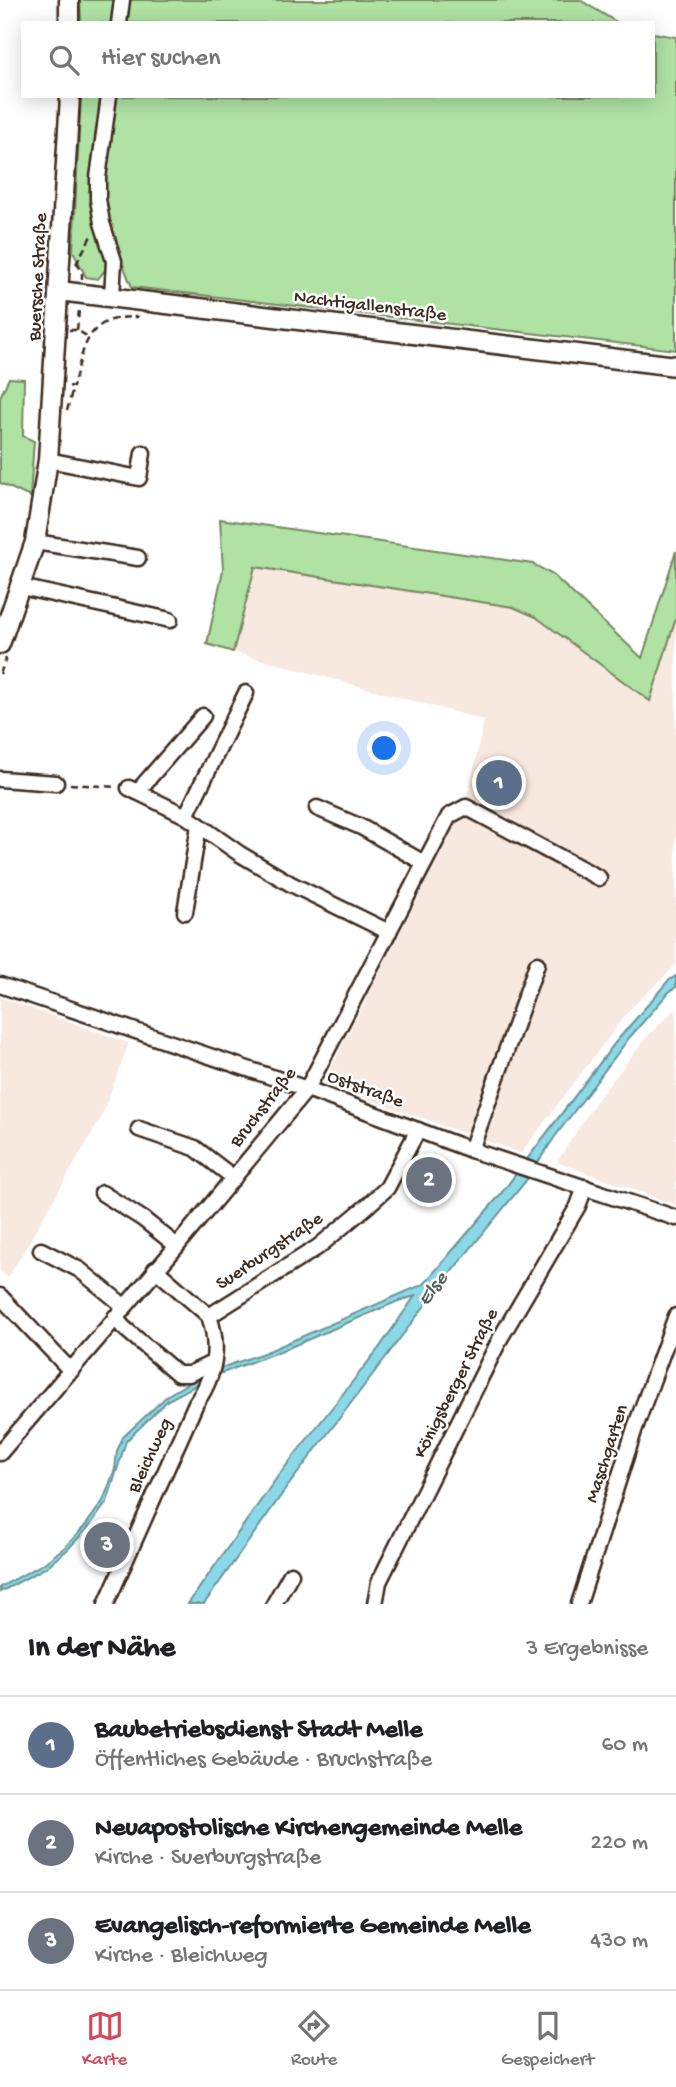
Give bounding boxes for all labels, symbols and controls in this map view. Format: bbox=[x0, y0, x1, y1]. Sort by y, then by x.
search box bbox=[21, 21, 655, 98]
icon: search bbox=[45, 41, 83, 79]
text: Hier suchen bbox=[101, 44, 221, 75]
street label: Buersche Straße bbox=[24, 212, 54, 343]
street label: Nachtigallenstraße bbox=[292, 286, 448, 328]
your location bbox=[367, 731, 401, 765]
pin: 1 bbox=[476, 757, 522, 809]
street label: Bruchstraße bbox=[225, 1063, 303, 1153]
street label: Oststraße bbox=[324, 1066, 406, 1114]
pin: 2 bbox=[406, 1154, 452, 1206]
street label: Suerburgstraße bbox=[212, 1208, 328, 1296]
water label: Else bbox=[413, 1267, 456, 1312]
street label: Königsberger Straße bbox=[409, 1305, 505, 1463]
street label: Maschgarten bbox=[581, 1402, 635, 1506]
street label: Bleichweg bbox=[123, 1415, 178, 1498]
pin: 3 bbox=[84, 1519, 130, 1571]
text: In der Nähe bbox=[28, 1632, 175, 1667]
text: 3 Ergebnisse bbox=[526, 1636, 648, 1663]
text: Baubetriebsdienst Stadt Melle bbox=[95, 1716, 423, 1747]
text: 1 bbox=[46, 1732, 56, 1759]
text: 60 m bbox=[602, 1732, 648, 1759]
text: Öffentliches Gebäude · Bruchstraße bbox=[95, 1747, 432, 1774]
text: Neuapostolische Kirchengemeinde Melle bbox=[95, 1814, 522, 1845]
text: 2 bbox=[45, 1830, 57, 1857]
text: 220 m bbox=[591, 1830, 648, 1857]
text: Kirche · Suerburgstraße bbox=[95, 1845, 321, 1872]
text: Evangelisch-reformierte Gemeinde Melle bbox=[95, 1912, 531, 1943]
text: 3 bbox=[45, 1928, 57, 1955]
text: 430 m bbox=[590, 1928, 648, 1955]
text: Kirche · Bleichweg bbox=[95, 1943, 268, 1970]
tab: Karte bbox=[82, 2007, 127, 2072]
tab: Route bbox=[291, 2007, 337, 2072]
tab: Gespeichert bbox=[501, 2007, 594, 2072]

